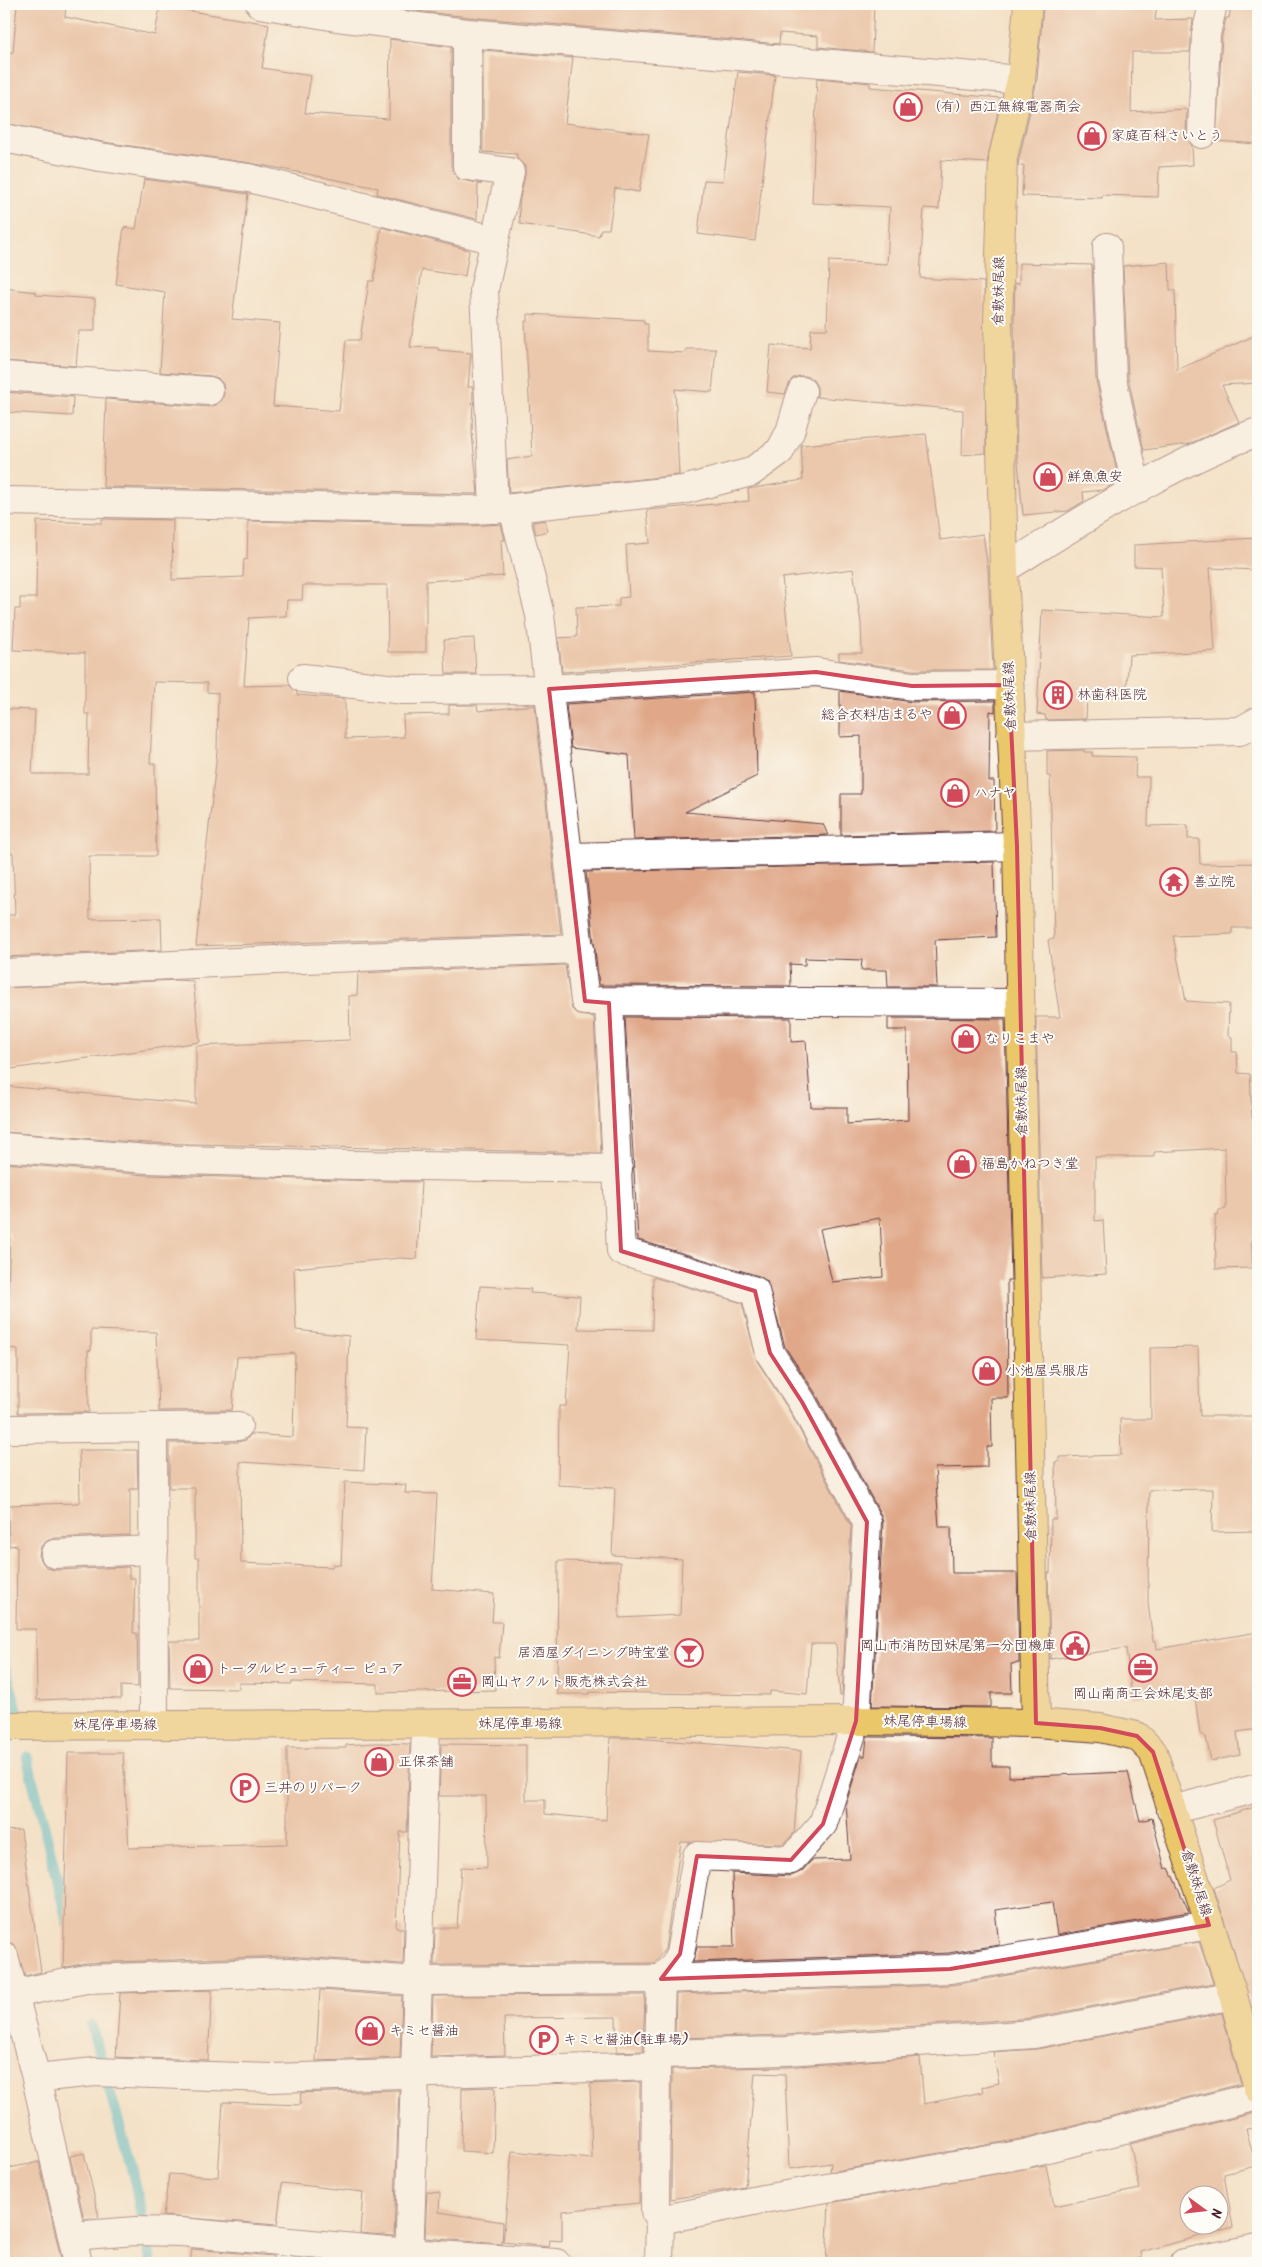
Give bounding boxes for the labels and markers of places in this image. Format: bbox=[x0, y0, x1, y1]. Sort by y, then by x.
shop icon: （有）西江無線電器商会 bbox=[893, 92, 923, 122]
place label: （有）西江無線電器商会 bbox=[927, 96, 1081, 118]
shop icon: 家庭百科さいとう bbox=[1077, 121, 1107, 151]
place label: 家庭百科さいとう bbox=[1111, 125, 1223, 147]
shop icon: 鮮魚魚安 bbox=[1033, 462, 1063, 492]
place label: 鮮魚魚安 bbox=[1067, 466, 1123, 488]
building icon: 林歯科医院 bbox=[1043, 680, 1073, 710]
place label: 林歯科医院 bbox=[1077, 684, 1147, 706]
shop icon: 総合衣料店まるや bbox=[937, 700, 967, 730]
place label: 総合衣料店まるや bbox=[821, 704, 933, 726]
shop icon: ハナヤ bbox=[940, 778, 970, 808]
place label: ハナヤ bbox=[974, 782, 1016, 804]
temple icon: 善立院 bbox=[1159, 867, 1189, 897]
place label: 善立院 bbox=[1193, 871, 1235, 893]
shop icon: なりこまや bbox=[951, 1024, 981, 1054]
place label: なりこまや bbox=[985, 1028, 1055, 1050]
shop icon: 福島かねつき堂 bbox=[947, 1149, 977, 1179]
place label: 福島かねつき堂 bbox=[981, 1153, 1079, 1175]
shop icon: 小池屋呉服店 bbox=[972, 1356, 1002, 1386]
place label: 小池屋呉服店 bbox=[1006, 1360, 1090, 1382]
public building icon: 岡山市消防団妹尾第一分団機庫 bbox=[1060, 1631, 1090, 1661]
place label: 岡山市消防団妹尾第一分団機庫 bbox=[860, 1635, 1056, 1657]
bar icon: 居酒屋ダイニング時宝堂 bbox=[674, 1638, 704, 1668]
place label: 居酒屋ダイニング時宝堂 bbox=[517, 1642, 670, 1664]
office icon: 岡山南商工会妹尾支部 bbox=[1128, 1653, 1158, 1683]
shop icon: トータルビューティー ピュア bbox=[183, 1654, 213, 1684]
place label: トータルビューティー ピュア bbox=[217, 1658, 404, 1680]
office icon: 岡山ヤクルト販売株式会社 bbox=[447, 1667, 477, 1697]
place label: 岡山ヤクルト販売株式会社 bbox=[481, 1671, 648, 1693]
place label: 岡山南商工会妹尾支部 bbox=[1073, 1683, 1213, 1705]
shop icon: 正保茶舗 bbox=[364, 1747, 394, 1777]
place label: 正保茶舗 bbox=[398, 1751, 454, 1773]
parking icon: 三井のリパーク bbox=[230, 1773, 260, 1803]
place label: 三井のリパーク bbox=[264, 1777, 362, 1799]
shop icon: キミセ醤油 bbox=[355, 2016, 385, 2046]
place label: キミセ醤油 bbox=[389, 2020, 459, 2042]
parking icon: キミセ醤油(駐車場) bbox=[529, 2025, 559, 2055]
place label: キミセ醤油(駐車場) bbox=[563, 2029, 689, 2051]

